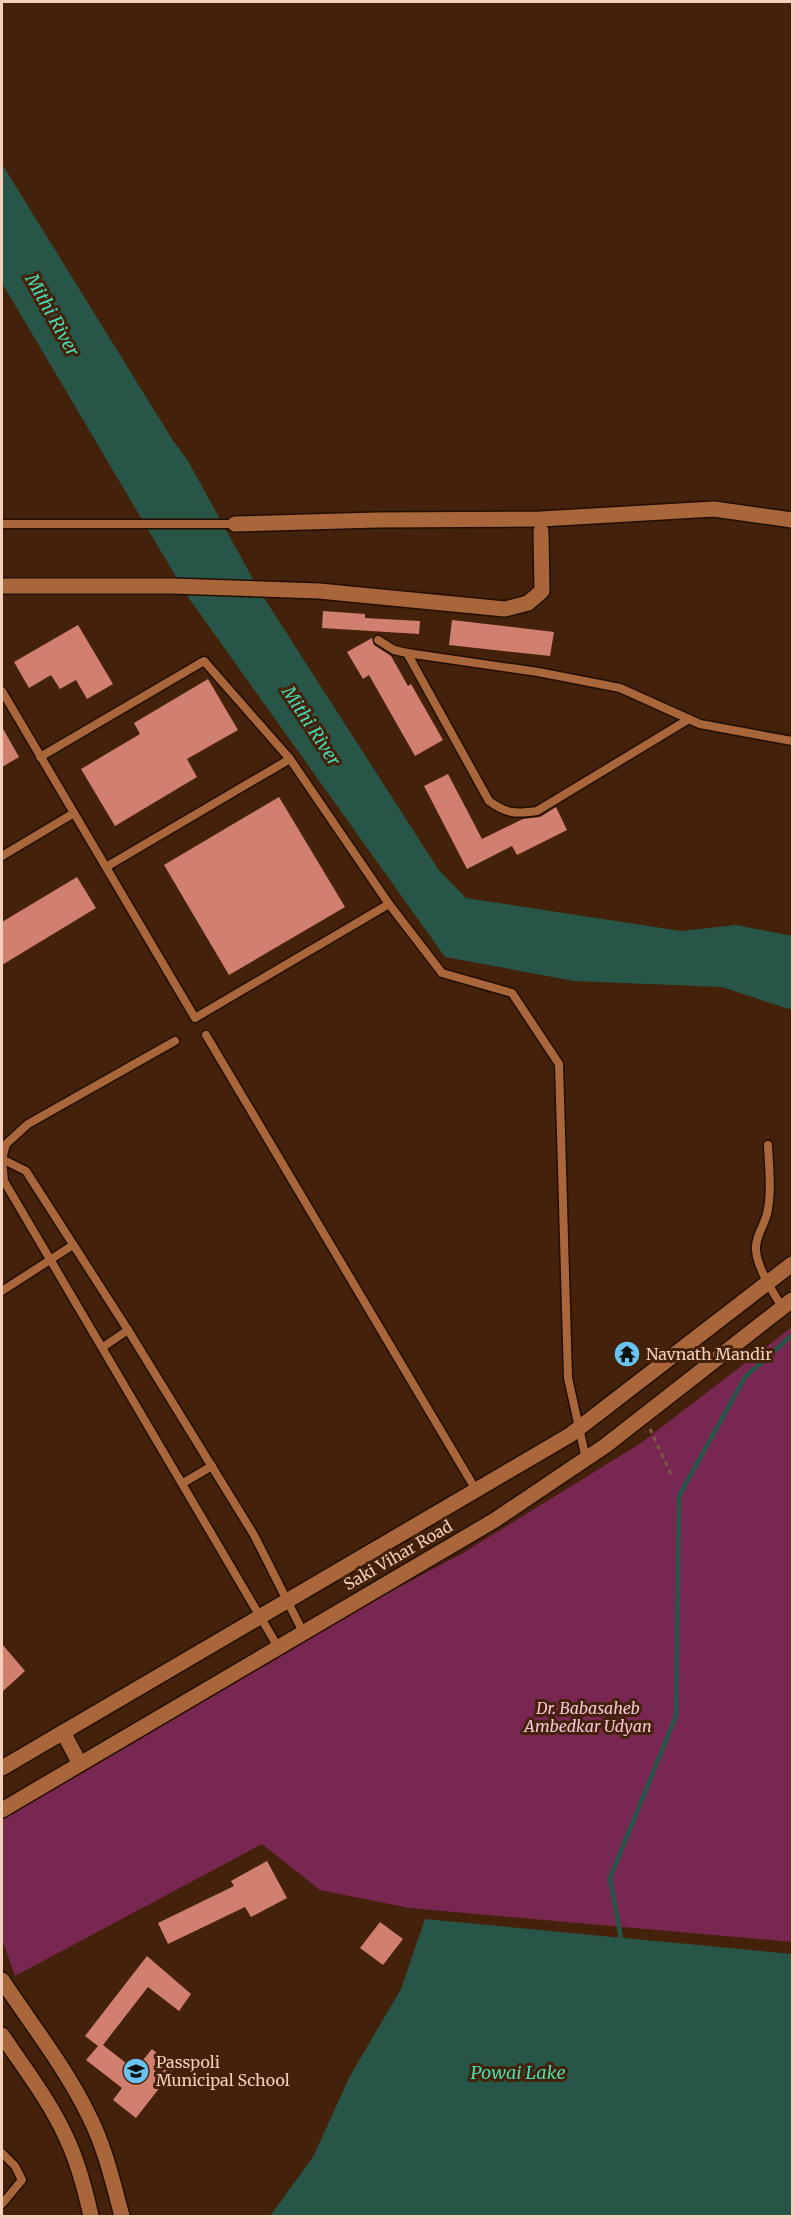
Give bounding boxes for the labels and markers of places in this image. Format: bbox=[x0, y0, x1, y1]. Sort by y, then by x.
temple icon: Navnath Mandir bbox=[612, 1339, 642, 1369]
place label: Navnath Mandir bbox=[646, 1344, 772, 1364]
place label: Passpoli Municipal School bbox=[156, 2052, 290, 2090]
school or university icon: Passpoli Municipal School bbox=[121, 2056, 151, 2086]

